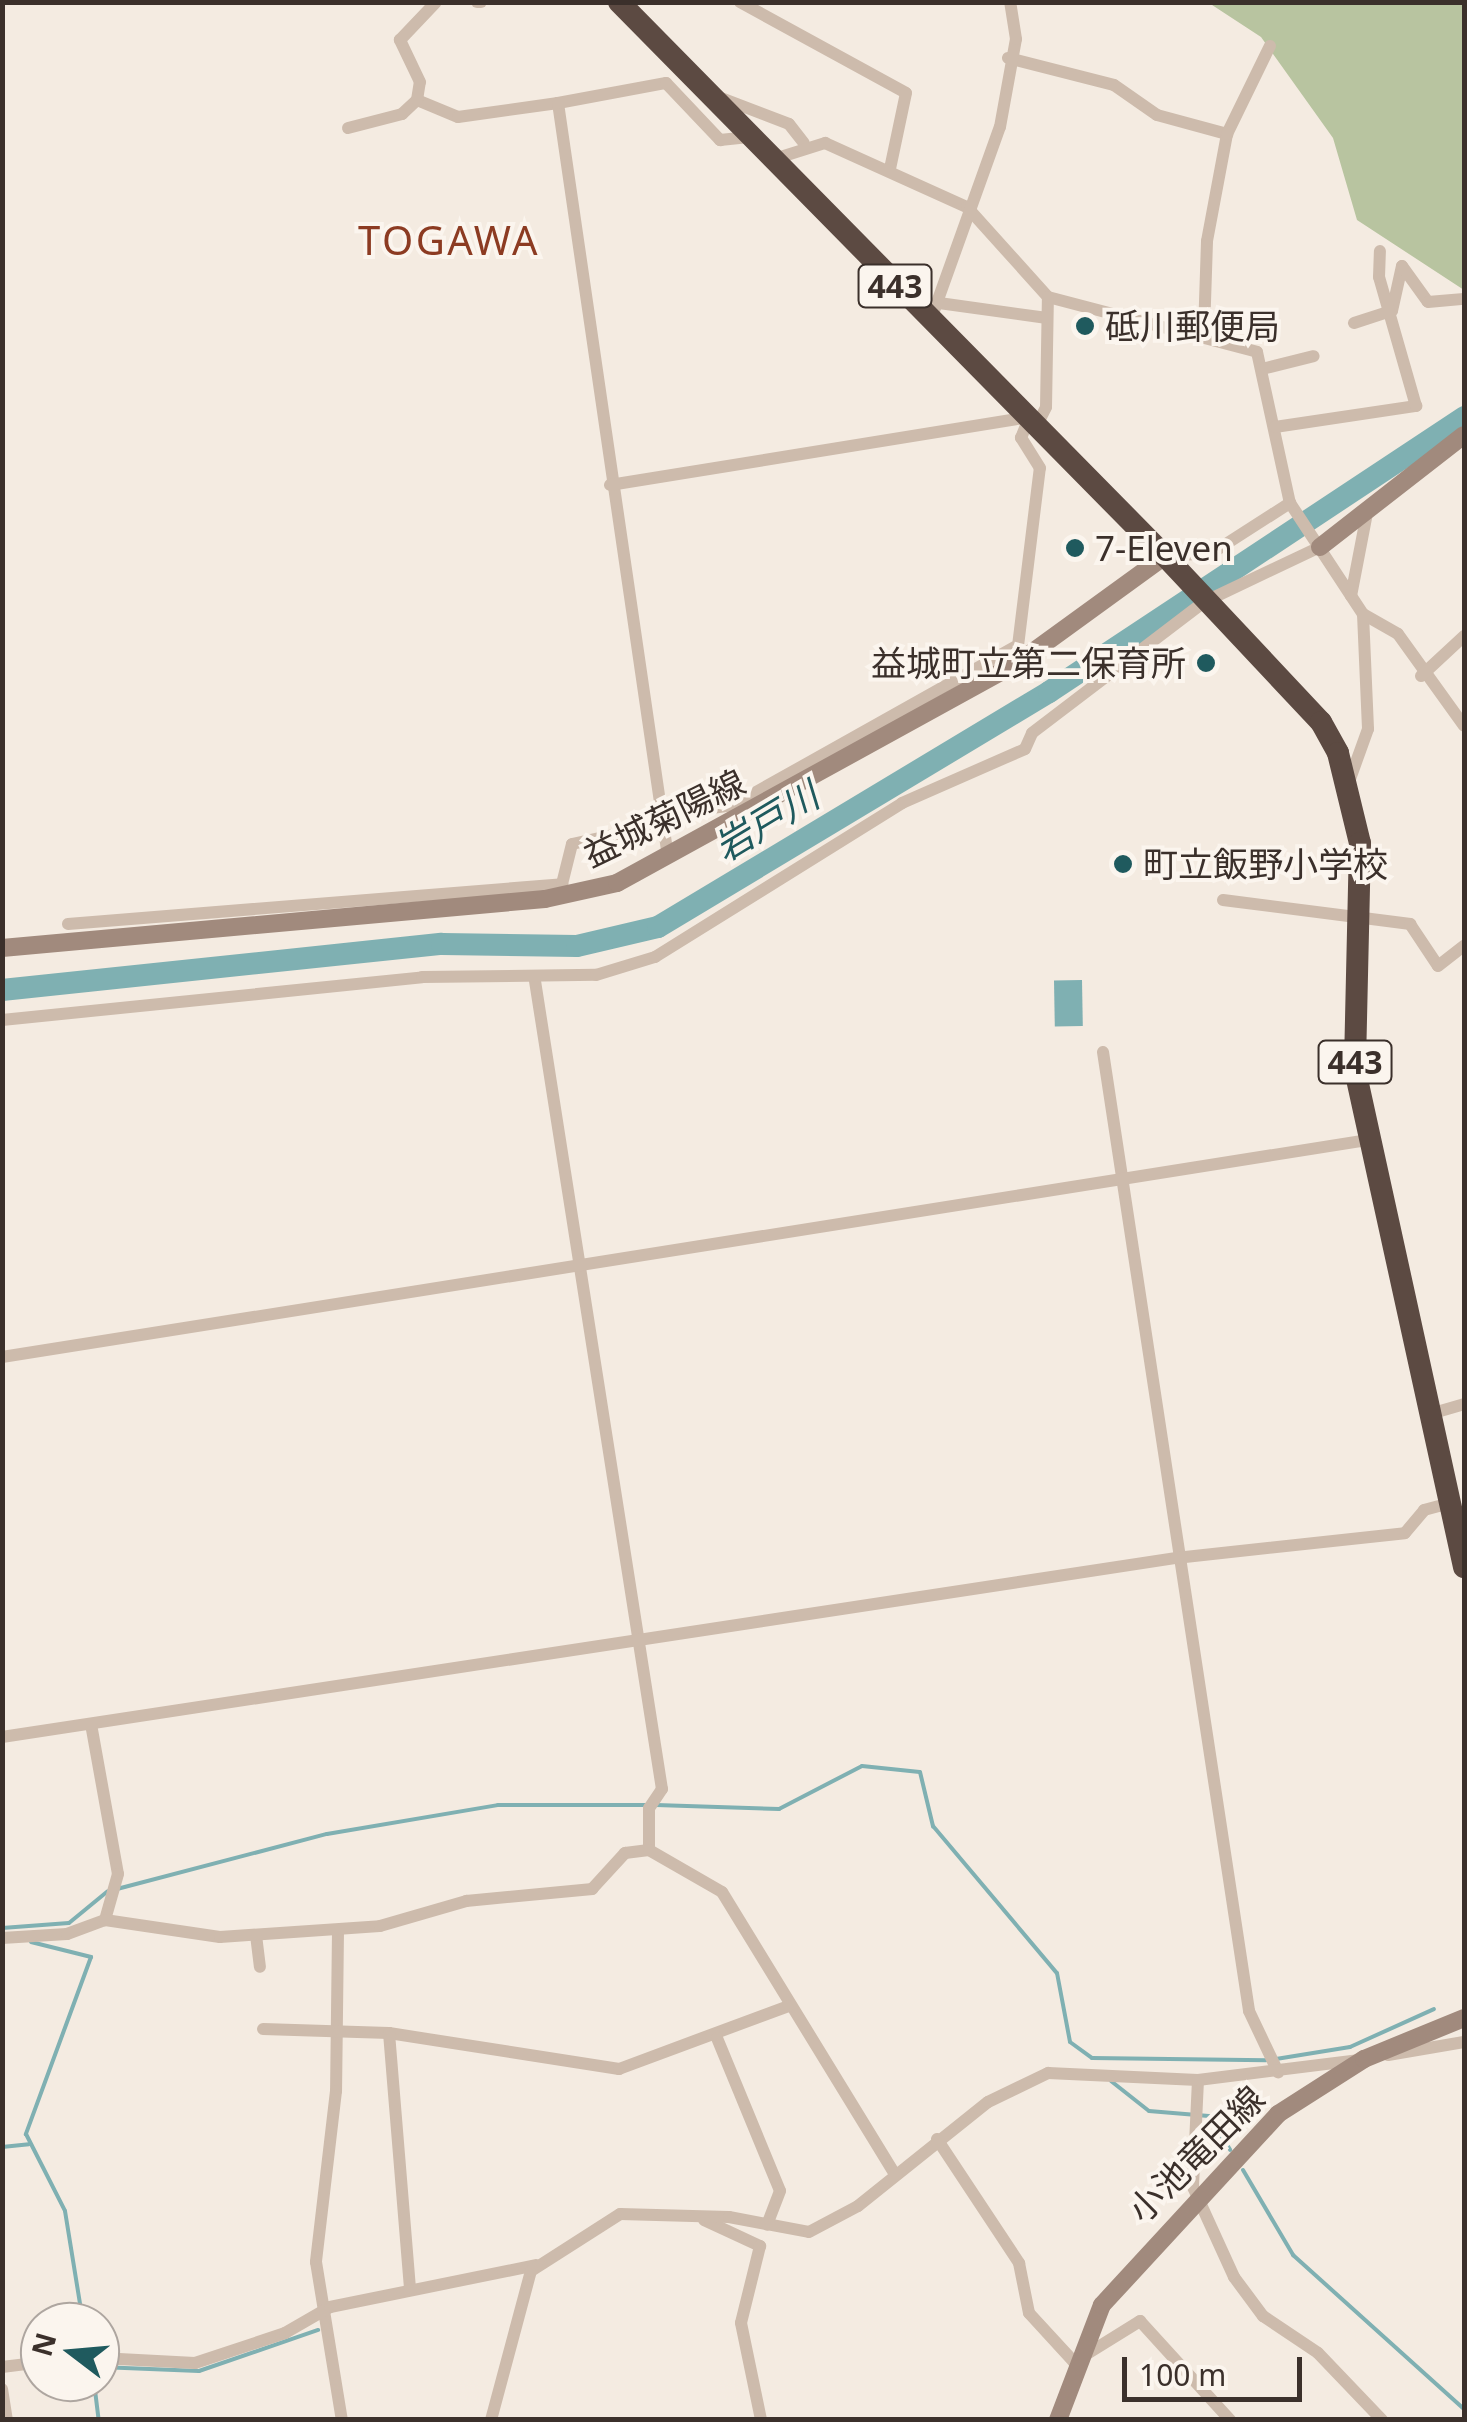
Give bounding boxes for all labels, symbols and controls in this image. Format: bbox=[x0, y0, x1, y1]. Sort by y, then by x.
district label: TOGAWA bbox=[358, 216, 540, 264]
road number: 443 bbox=[858, 259, 932, 313]
place label: 砥川郵便局 bbox=[1105, 305, 1280, 347]
marker: 砥川郵便局 bbox=[1074, 315, 1096, 337]
place label: 7-Eleven bbox=[1095, 527, 1233, 569]
marker: 7-Eleven bbox=[1064, 537, 1086, 559]
place label: 益城町立第二保育所 bbox=[871, 642, 1186, 684]
marker: 益城町立第二保育所 bbox=[1195, 652, 1217, 674]
street label: 益城菊陽線 bbox=[576, 761, 752, 875]
water label: 岩戸川 bbox=[705, 772, 827, 870]
place label: 町立飯野小学校 bbox=[1143, 843, 1388, 885]
marker: 町立飯野小学校 bbox=[1112, 853, 1134, 875]
road number: 443 bbox=[1318, 1035, 1392, 1089]
street label: 小池竜田線 bbox=[1119, 2077, 1273, 2231]
north arrow bbox=[20, 2302, 120, 2402]
text: N bbox=[22, 2328, 64, 2360]
scale bar bbox=[1127, 2337, 1307, 2399]
text: 100 m bbox=[1139, 2354, 1226, 2395]

